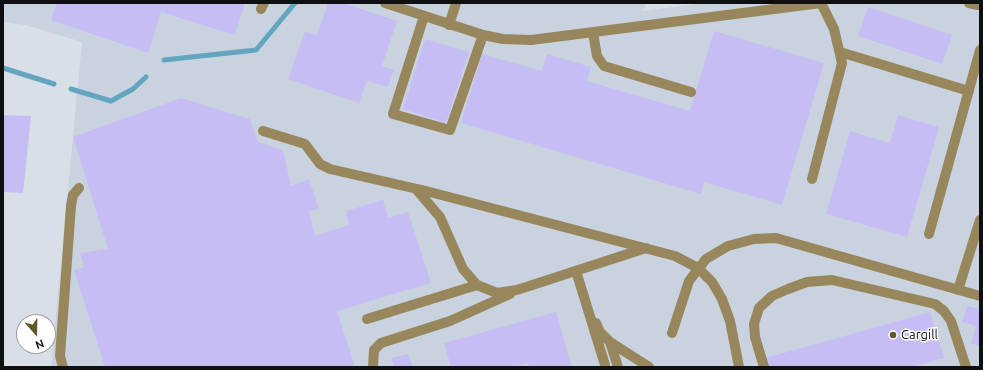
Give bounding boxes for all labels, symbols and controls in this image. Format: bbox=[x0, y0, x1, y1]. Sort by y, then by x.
north arrow bbox=[16, 314, 56, 354]
place label: Cargill bbox=[901, 327, 938, 343]
marker: Cargill bbox=[888, 330, 898, 340]
text: N bbox=[34, 337, 46, 351]

